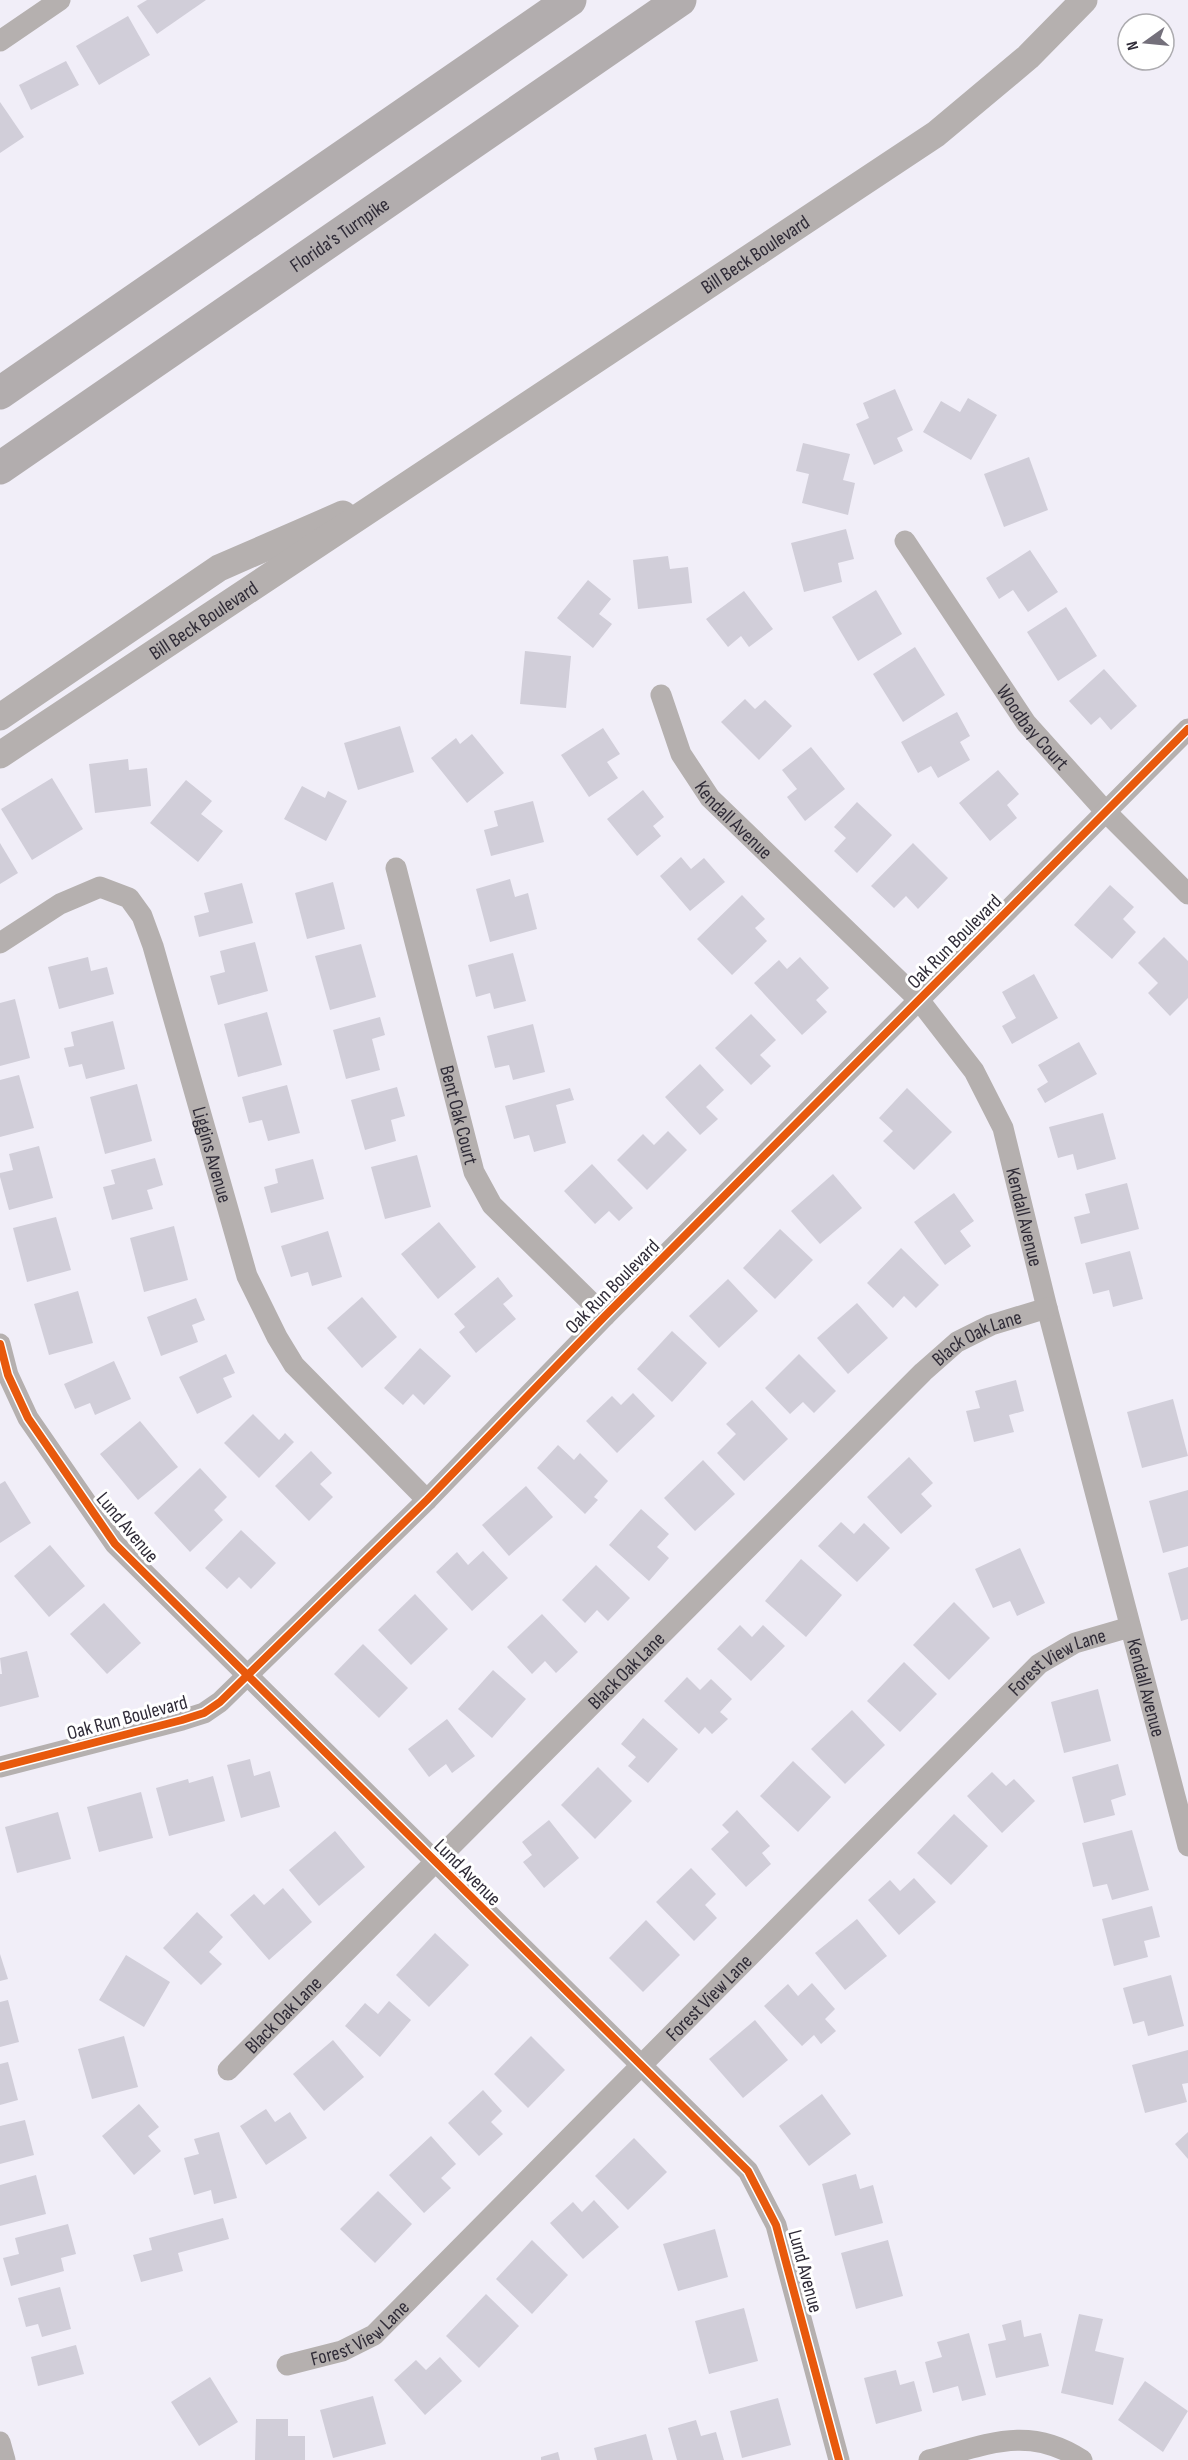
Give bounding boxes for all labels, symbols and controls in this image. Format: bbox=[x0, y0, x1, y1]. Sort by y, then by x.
north arrow bbox=[1116, 12, 1176, 72]
text: N bbox=[1123, 39, 1143, 52]
street label: Florida's Turnpike bbox=[286, 193, 394, 278]
street label: Bill Beck Boulevard bbox=[697, 210, 814, 300]
street label: Bill Beck Boulevard bbox=[145, 576, 263, 666]
street label: Woodbay Court bbox=[991, 680, 1073, 775]
street label: Kendall Avenue bbox=[689, 777, 777, 865]
street label: Oak Run Boulevard bbox=[903, 890, 1007, 994]
street label: Bent Oak Court bbox=[434, 1063, 483, 1167]
street label: Liggins Avenue bbox=[186, 1104, 236, 1206]
street label: Kendall Avenue bbox=[1000, 1165, 1047, 1269]
street label: Oak Run Boulevard bbox=[561, 1235, 665, 1339]
street label: Black Oak Lane bbox=[927, 1305, 1025, 1372]
street label: Lund Avenue bbox=[91, 1487, 164, 1568]
street label: Forest View Lane bbox=[1003, 1624, 1109, 1701]
street label: Black Oak Lane bbox=[583, 1627, 670, 1715]
street label: Kendall Avenue bbox=[1121, 1636, 1170, 1740]
street label: Oak Run Boulevard bbox=[64, 1690, 190, 1746]
street label: Lund Avenue bbox=[429, 1834, 506, 1911]
street label: Forest View Lane bbox=[661, 1950, 758, 2046]
street label: Black Oak Lane bbox=[240, 1972, 327, 2059]
street label: Lund Avenue bbox=[782, 2227, 828, 2315]
street label: Forest View Lane bbox=[308, 2296, 415, 2371]

